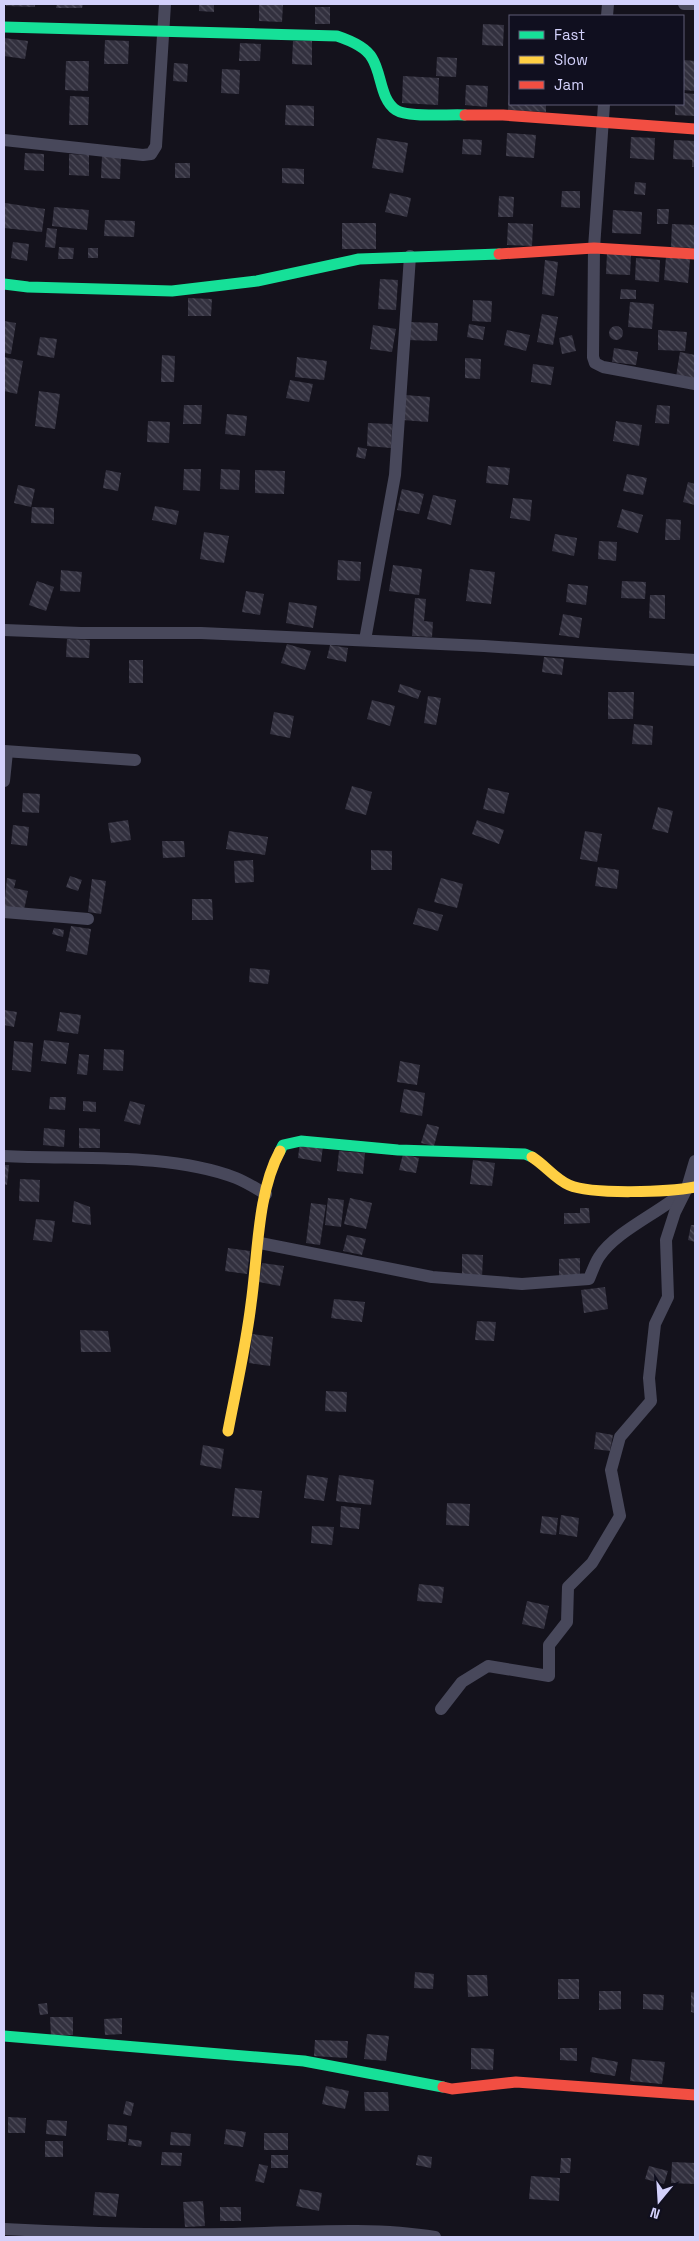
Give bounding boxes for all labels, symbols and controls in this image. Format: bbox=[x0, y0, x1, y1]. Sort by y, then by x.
legend bbox=[509, 15, 684, 105]
text: Fast bbox=[554, 25, 585, 44]
text: Slow bbox=[554, 50, 588, 69]
text: Jam bbox=[554, 75, 584, 94]
north arrow bbox=[634, 2176, 684, 2226]
text: N bbox=[648, 2203, 662, 2223]

